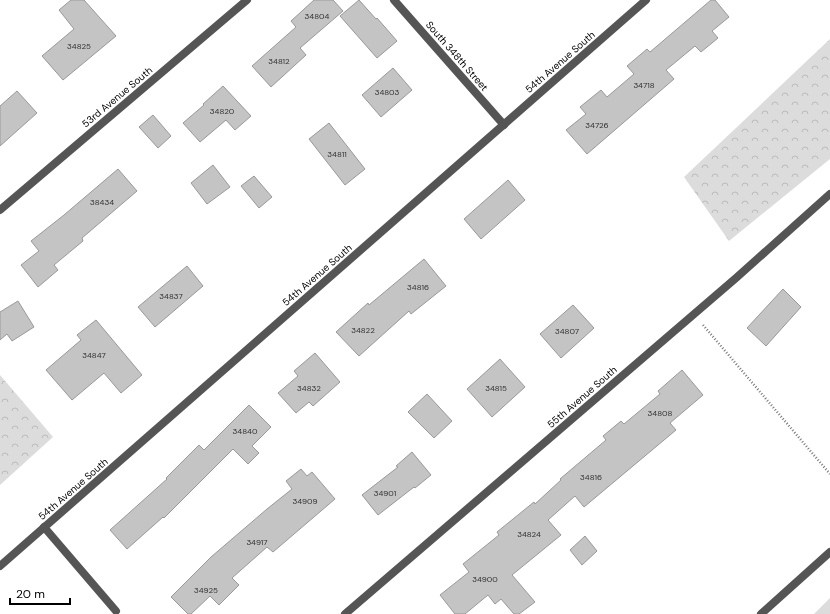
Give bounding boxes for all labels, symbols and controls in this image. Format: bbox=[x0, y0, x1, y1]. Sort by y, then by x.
house number: 34804 bbox=[305, 11, 330, 21]
street label: South 348th Street bbox=[423, 18, 491, 94]
street label: 54th Avenue South bbox=[522, 28, 598, 96]
house number: 34825 bbox=[67, 41, 91, 51]
house number: 34812 bbox=[268, 56, 290, 66]
street label: 53rd Avenue South bbox=[79, 64, 155, 130]
house number: 34718 bbox=[633, 80, 655, 90]
house number: 34803 bbox=[375, 87, 400, 97]
house number: 34820 bbox=[210, 106, 235, 116]
house number: 34726 bbox=[585, 120, 609, 130]
house number: 34811 bbox=[327, 149, 347, 159]
house number: 38434 bbox=[90, 197, 114, 207]
street label: 54th Avenue South bbox=[279, 241, 355, 309]
house number: 34816 bbox=[407, 282, 429, 292]
house number: 34837 bbox=[159, 291, 183, 301]
house number: 34822 bbox=[351, 325, 375, 335]
house number: 34807 bbox=[555, 326, 579, 336]
house number: 34847 bbox=[82, 350, 106, 360]
street label: 55th Avenue South bbox=[544, 363, 620, 431]
house number: 34832 bbox=[297, 383, 321, 393]
house number: 34815 bbox=[485, 383, 507, 393]
house number: 34808 bbox=[648, 408, 673, 418]
house number: 34840 bbox=[233, 426, 258, 436]
street label: 54th Avenue South bbox=[35, 455, 111, 523]
house number: 34816 bbox=[580, 472, 602, 482]
house number: 34901 bbox=[374, 488, 396, 498]
house number: 34909 bbox=[292, 496, 318, 506]
house number: 34824 bbox=[517, 529, 541, 539]
house number: 34917 bbox=[246, 537, 268, 547]
house number: 34900 bbox=[472, 574, 498, 584]
scale bar bbox=[10, 580, 70, 606]
house number: 34925 bbox=[194, 585, 218, 595]
text: 20 m bbox=[16, 586, 45, 602]

